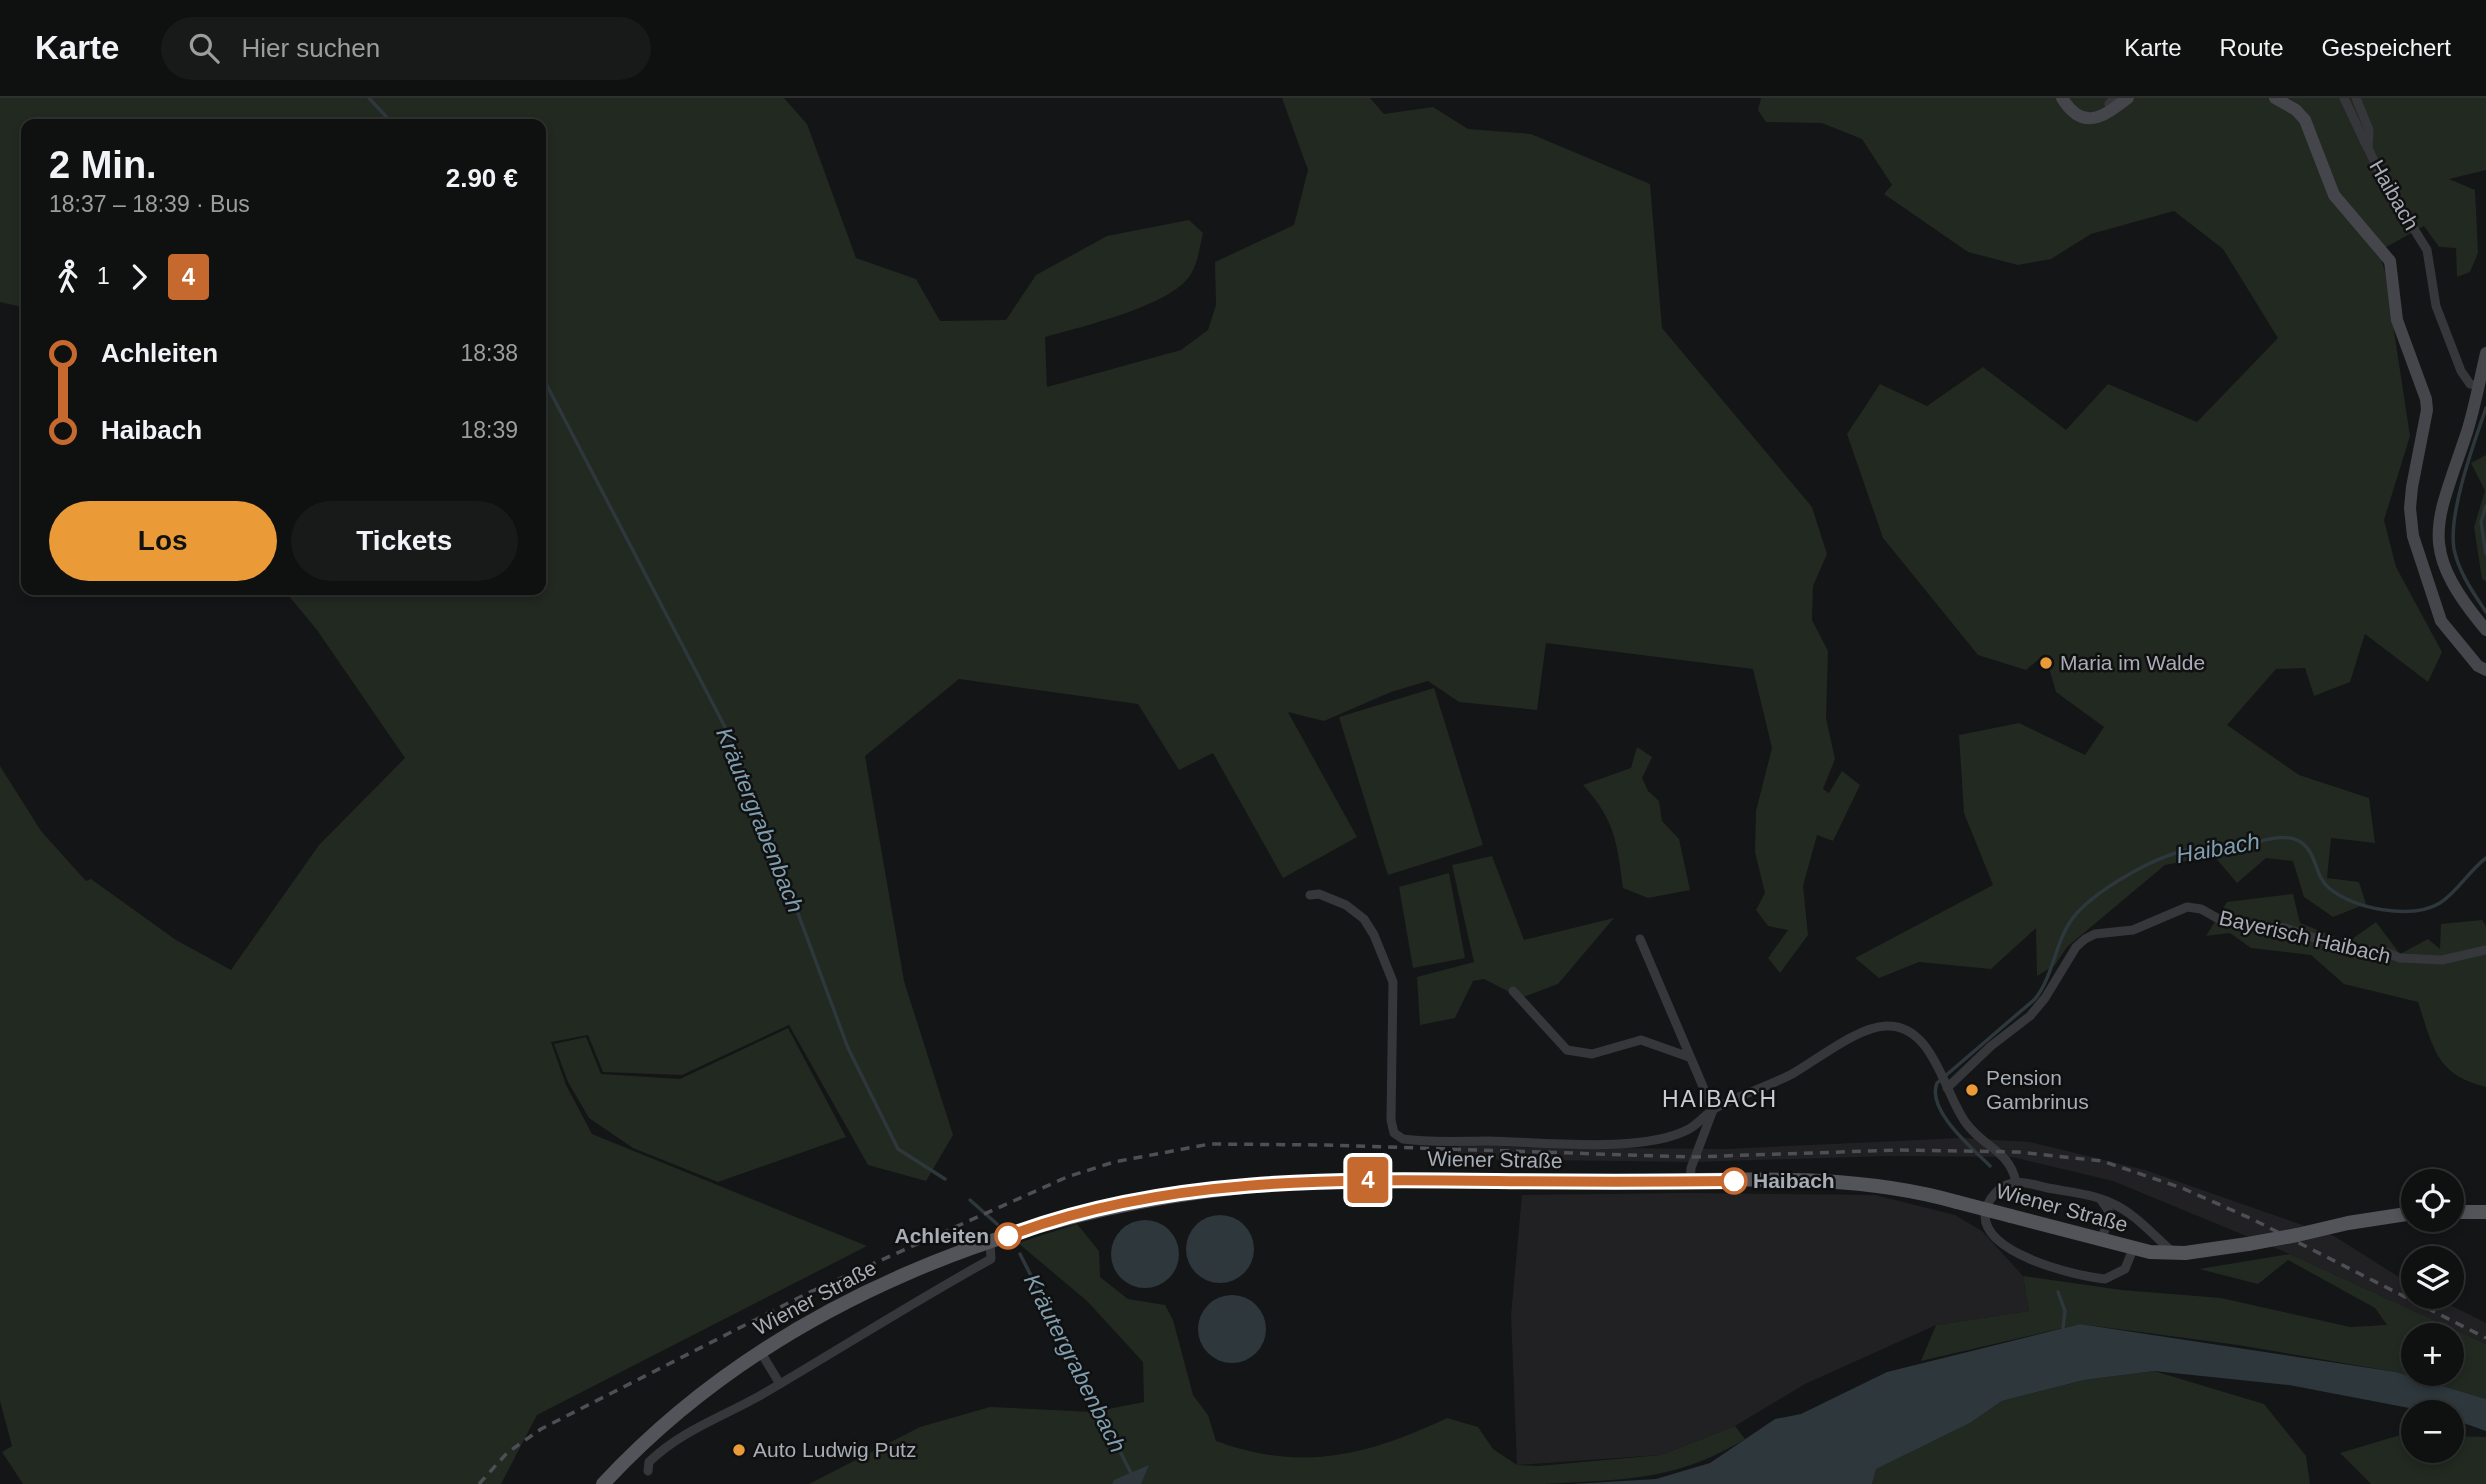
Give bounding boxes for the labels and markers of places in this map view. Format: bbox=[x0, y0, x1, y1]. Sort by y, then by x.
place label: Maria im Walde bbox=[2060, 651, 2205, 674]
marker: Maria im Walde bbox=[2038, 655, 2054, 671]
place label: Pension Gambrinus bbox=[1986, 1066, 2089, 1113]
marker: Pension Gambrinus bbox=[1964, 1082, 1980, 1098]
marker: Haibach bbox=[1721, 1168, 1747, 1194]
place label: Haibach bbox=[1753, 1169, 1835, 1192]
marker: Achleiten bbox=[995, 1223, 1021, 1249]
place label: Achleiten bbox=[894, 1224, 989, 1247]
place label: Auto Ludwig Putz bbox=[753, 1438, 916, 1461]
marker: Auto Ludwig Putz bbox=[731, 1442, 747, 1458]

